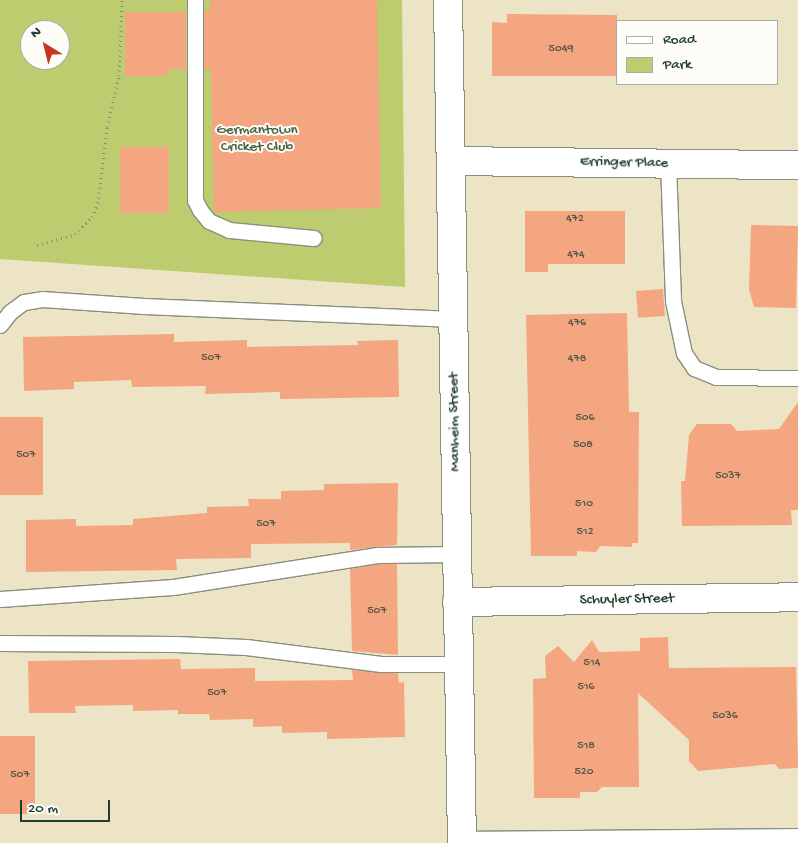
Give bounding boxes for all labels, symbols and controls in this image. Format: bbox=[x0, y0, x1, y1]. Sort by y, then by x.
north arrow bbox=[20, 20, 70, 70]
legend bbox=[616, 20, 778, 85]
text: N bbox=[28, 24, 45, 43]
text: Road bbox=[663, 31, 696, 49]
house number: 5049 bbox=[549, 43, 573, 57]
text: Park bbox=[663, 56, 692, 74]
park label: Germantown Cricket Club bbox=[216, 121, 298, 156]
street label: Erringer Place bbox=[580, 153, 668, 173]
house number: 472 bbox=[566, 213, 584, 227]
house number: 474 bbox=[567, 249, 585, 263]
house number: 476 bbox=[568, 317, 586, 331]
house number: 507 bbox=[201, 352, 221, 366]
house number: 478 bbox=[568, 353, 586, 367]
street label: Manheim Street bbox=[445, 372, 465, 472]
house number: 506 bbox=[575, 412, 595, 426]
house number: 508 bbox=[573, 439, 593, 453]
house number: 507 bbox=[16, 449, 36, 463]
house number: 5037 bbox=[715, 470, 741, 484]
house number: 510 bbox=[575, 498, 593, 512]
house number: 507 bbox=[256, 518, 276, 532]
house number: 512 bbox=[576, 526, 594, 540]
street label: Schuyler Street bbox=[580, 590, 674, 610]
house number: 507 bbox=[367, 605, 387, 619]
house number: 514 bbox=[584, 657, 600, 671]
house number: 516 bbox=[577, 681, 595, 695]
house number: 507 bbox=[207, 687, 227, 701]
house number: 5036 bbox=[712, 710, 738, 724]
house number: 518 bbox=[577, 740, 595, 754]
house number: 520 bbox=[574, 766, 594, 780]
house number: 507 bbox=[10, 769, 30, 783]
scale bar bbox=[22, 790, 112, 822]
text: 20 m bbox=[28, 800, 58, 818]

